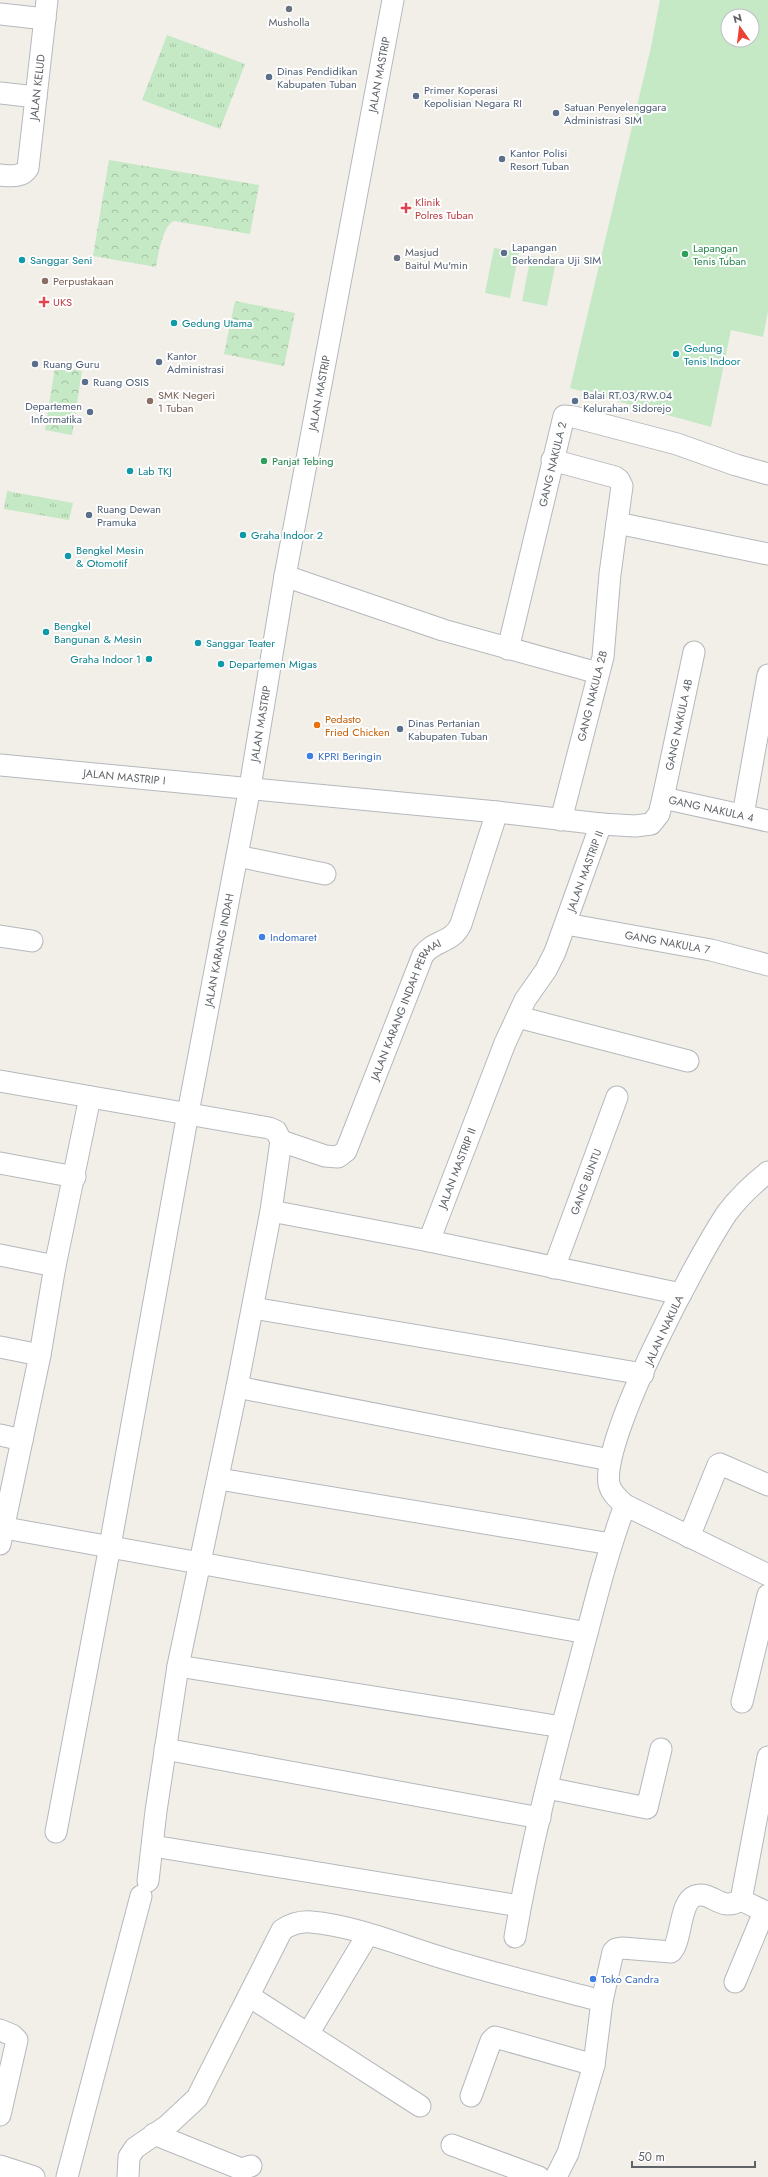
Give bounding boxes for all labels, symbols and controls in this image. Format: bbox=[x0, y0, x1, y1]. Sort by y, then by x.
marker: Musholla bbox=[284, 4, 294, 14]
north arrow bbox=[720, 8, 760, 48]
text: N bbox=[731, 9, 744, 27]
place label: Musholla bbox=[268, 14, 310, 30]
street label: JALAN MASTRIP bbox=[364, 35, 394, 116]
street label: JALAN KELUD bbox=[25, 53, 49, 123]
place label: Dinas Pendidikan Kabupaten Tuban bbox=[277, 63, 357, 92]
marker: Dinas Pendidikan Kabupaten Tuban bbox=[264, 72, 274, 82]
place label: Primer Koperasi Kepolisian Negara RI bbox=[424, 82, 522, 111]
marker: Primer Koperasi Kepolisian Negara RI bbox=[411, 91, 421, 101]
place label: Satuan Penyelenggara Administrasi SIM bbox=[564, 99, 666, 128]
marker: Satuan Penyelenggara Administrasi SIM bbox=[551, 108, 561, 118]
place label: Kantor Polisi Resort Tuban bbox=[510, 145, 569, 174]
marker: Kantor Polisi Resort Tuban bbox=[497, 154, 507, 164]
place label: Klinik Polres Tuban bbox=[415, 194, 474, 223]
marker: Klinik Polres Tuban bbox=[400, 202, 412, 214]
place label: Lapangan Berkendara Uji SIM bbox=[512, 239, 601, 268]
place label: Lapangan Tenis Tuban bbox=[693, 240, 746, 269]
place label: Masjud Baitul Mu'min bbox=[405, 244, 468, 273]
marker: Lapangan Berkendara Uji SIM bbox=[499, 248, 509, 258]
marker: Lapangan Tenis Tuban bbox=[680, 249, 690, 259]
place label: Sanggar Seni bbox=[30, 252, 92, 268]
marker: Masjud Baitul Mu'min bbox=[392, 253, 402, 263]
marker: Sanggar Seni bbox=[17, 255, 27, 265]
place label: Perpustakaan bbox=[53, 273, 114, 289]
marker: Perpustakaan bbox=[40, 276, 50, 286]
place label: UKS bbox=[53, 294, 72, 310]
marker: UKS bbox=[38, 296, 50, 308]
place label: Gedung Utama bbox=[182, 315, 252, 331]
marker: Gedung Utama bbox=[169, 318, 179, 328]
place label: Gedung Tenis Indoor bbox=[684, 340, 741, 369]
place label: Kantor Administrasi bbox=[167, 348, 224, 377]
marker: Gedung Tenis Indoor bbox=[671, 349, 681, 359]
street label: JALAN MASTRIP bbox=[304, 354, 334, 434]
place label: Ruang Guru bbox=[43, 356, 99, 372]
marker: Kantor Administrasi bbox=[154, 357, 164, 367]
marker: Ruang Guru bbox=[30, 359, 40, 369]
place label: Ruang OSIS bbox=[93, 374, 149, 390]
marker: Ruang OSIS bbox=[80, 377, 90, 387]
place label: SMK Negeri 1 Tuban bbox=[158, 387, 215, 416]
place label: Balai RT.03/RW.04 Kelurahan Sidorejo bbox=[583, 387, 673, 416]
marker: SMK Negeri 1 Tuban bbox=[145, 396, 155, 406]
marker: Balai RT.03/RW.04 Kelurahan Sidorejo bbox=[570, 396, 580, 406]
place label: Departemen Informatika bbox=[25, 398, 82, 427]
marker: Departemen Informatika bbox=[85, 407, 95, 417]
street label: GANG NAKULA 2 bbox=[534, 420, 570, 508]
place label: Panjat Tebing bbox=[272, 453, 334, 469]
marker: Panjat Tebing bbox=[259, 456, 269, 466]
place label: Lab TKJ bbox=[138, 463, 172, 479]
marker: Lab TKJ bbox=[125, 466, 135, 476]
place label: Ruang Dewan Pramuka bbox=[97, 501, 161, 530]
marker: Ruang Dewan Pramuka bbox=[84, 510, 94, 520]
place label: Graha Indoor 2 bbox=[251, 527, 323, 543]
marker: Graha Indoor 2 bbox=[238, 530, 248, 540]
place label: Bengkel Mesin & Otomotif bbox=[76, 542, 144, 571]
marker: Bengkel Mesin & Otomotif bbox=[63, 551, 73, 561]
place label: Bengkel Bangunan & Mesin bbox=[54, 618, 142, 647]
marker: Bengkel Bangunan & Mesin bbox=[41, 627, 51, 637]
place label: Sanggar Teater bbox=[206, 635, 275, 651]
marker: Sanggar Teater bbox=[193, 638, 203, 648]
street label: GANG NAKULA 2B bbox=[573, 649, 611, 743]
place label: Graha Indoor 1 bbox=[70, 651, 141, 667]
marker: Graha Indoor 1 bbox=[144, 654, 154, 664]
place label: Departemen Migas bbox=[229, 656, 317, 672]
marker: Departemen Migas bbox=[216, 659, 226, 669]
street label: GANG NAKULA 4B bbox=[661, 677, 696, 772]
street label: JALAN MASTRIP bbox=[246, 685, 275, 765]
place label: Pedasto Fried Chicken bbox=[325, 711, 390, 740]
place label: Dinas Pertanian Kabupaten Tuban bbox=[408, 715, 488, 744]
marker: Pedasto Fried Chicken bbox=[312, 720, 322, 730]
marker: Dinas Pertanian Kabupaten Tuban bbox=[395, 724, 405, 734]
place label: KPRI Beringin bbox=[318, 748, 382, 764]
marker: KPRI Beringin bbox=[305, 751, 315, 761]
street label: JALAN MASTRIP I bbox=[81, 765, 166, 789]
street label: GANG NAKULA 4 bbox=[667, 791, 756, 826]
street label: JALAN MASTRIP II bbox=[562, 828, 607, 916]
street label: JALAN KARANG INDAH bbox=[200, 892, 238, 1010]
street label: GANG NAKULA 7 bbox=[623, 927, 712, 958]
place label: Indomaret bbox=[270, 929, 317, 945]
marker: Indomaret bbox=[257, 932, 267, 942]
street label: JALAN KARANG INDAH PERMAI bbox=[366, 935, 444, 1084]
street label: JALAN MASTRIP II bbox=[434, 1125, 480, 1212]
street label: GANG BUNTU bbox=[566, 1146, 605, 1217]
street label: JALAN NAKULA bbox=[640, 1292, 688, 1369]
place label: Toko Candra bbox=[601, 1971, 659, 1987]
marker: Toko Candra bbox=[588, 1974, 598, 1984]
scale bar bbox=[632, 2143, 755, 2169]
text: 50 m bbox=[638, 2148, 665, 2166]

